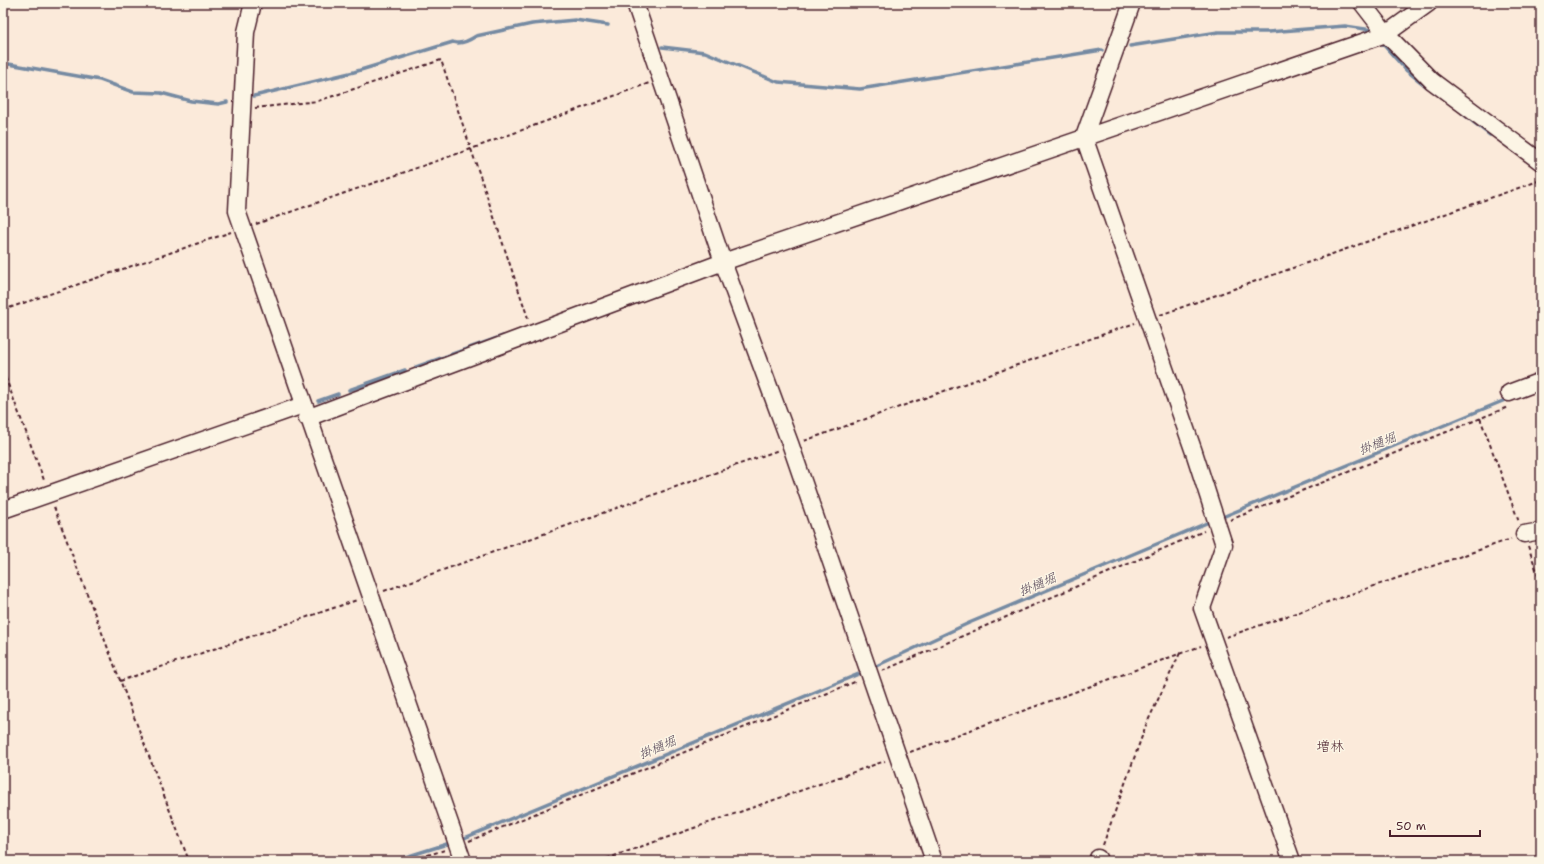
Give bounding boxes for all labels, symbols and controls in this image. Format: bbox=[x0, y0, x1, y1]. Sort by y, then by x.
water label: 掛樋堀 bbox=[1356, 428, 1399, 459]
water label: 掛樋堀 bbox=[1016, 569, 1059, 600]
water label: 掛樋堀 bbox=[636, 732, 679, 763]
district label: 増林 bbox=[1316, 737, 1344, 755]
scale bar bbox=[1390, 812, 1480, 838]
text: 50 m bbox=[1396, 818, 1426, 834]

